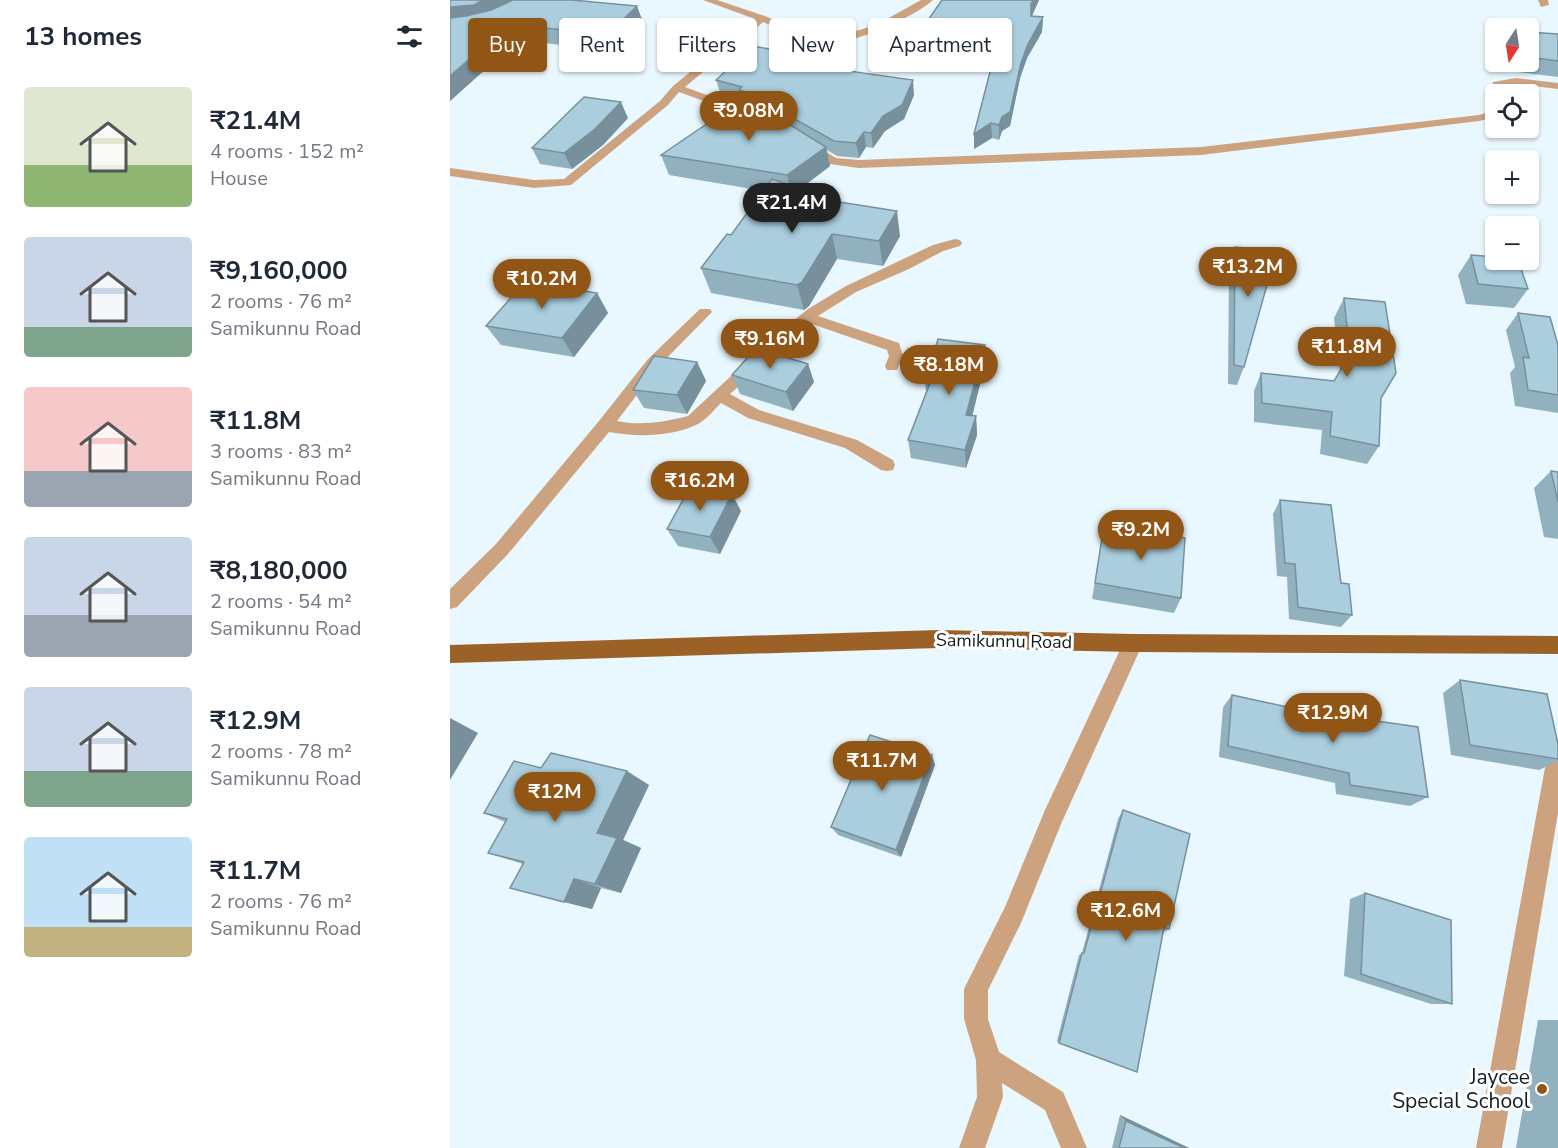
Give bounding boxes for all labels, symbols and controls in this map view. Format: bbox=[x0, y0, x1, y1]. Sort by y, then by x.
chip: Buy bbox=[468, 18, 547, 72]
chip: Rent bbox=[559, 18, 645, 72]
chip: Filters bbox=[657, 18, 757, 72]
chip: New bbox=[769, 18, 856, 72]
chip: Apartment bbox=[868, 18, 1012, 72]
north arrow bbox=[1485, 18, 1539, 72]
map controls bbox=[1485, 18, 1539, 270]
text: 13 homes bbox=[24, 19, 142, 54]
icon: filters bbox=[393, 20, 426, 53]
button: locate bbox=[1485, 84, 1539, 138]
pin: ₹9.08M bbox=[700, 91, 798, 142]
text: ₹9.08M bbox=[714, 97, 784, 124]
text: ₹21.4M bbox=[210, 103, 301, 138]
icon: home bbox=[72, 111, 144, 183]
text: 4 rooms · 152 m² bbox=[210, 138, 364, 165]
button: + bbox=[1485, 150, 1539, 204]
text: House bbox=[210, 165, 268, 192]
pin: ₹21.4M bbox=[743, 183, 841, 234]
text: ₹21.4M bbox=[757, 189, 827, 216]
button: − bbox=[1485, 216, 1539, 270]
pin: ₹13.2M bbox=[1199, 247, 1297, 298]
text: ₹9,160,000 bbox=[210, 253, 348, 288]
text: ₹13.2M bbox=[1213, 253, 1283, 280]
pin: ₹10.2M bbox=[493, 259, 591, 310]
icon: home bbox=[72, 261, 144, 333]
text: ₹10.2M bbox=[507, 265, 577, 292]
text: 2 rooms · 76 m² bbox=[210, 288, 352, 315]
text: Samikunnu Road bbox=[210, 315, 362, 342]
pin: ₹9.16M bbox=[721, 319, 819, 370]
text: ₹9.16M bbox=[735, 325, 805, 352]
pin: ₹11.8M bbox=[1298, 327, 1396, 378]
text: ₹11.8M bbox=[1312, 333, 1382, 360]
pin: ₹8.18M bbox=[900, 345, 998, 396]
text: ₹8.18M bbox=[914, 351, 984, 378]
text: ₹11.8M bbox=[210, 403, 301, 438]
icon: home bbox=[72, 411, 144, 483]
text: 3 rooms · 83 m² bbox=[210, 438, 352, 465]
pin: ₹16.2M bbox=[651, 461, 749, 512]
text: Samikunnu Road bbox=[210, 465, 362, 492]
text: ₹16.2M bbox=[665, 467, 735, 494]
pin: ₹9.2M bbox=[1099, 510, 1183, 561]
text: ₹9.2M bbox=[1112, 516, 1170, 543]
text: ₹8,180,000 bbox=[210, 553, 348, 588]
icon: home bbox=[72, 561, 144, 633]
text: 2 rooms · 54 m² bbox=[210, 588, 352, 615]
text: Samikunnu Road bbox=[210, 615, 362, 642]
street label: Samikunnu Road bbox=[936, 628, 1072, 654]
pin: ₹12.9M bbox=[1284, 693, 1382, 744]
text: ₹12.9M bbox=[1298, 699, 1368, 726]
text: ₹12.9M bbox=[210, 703, 301, 738]
icon: home bbox=[72, 711, 144, 783]
text: 2 rooms · 78 m² bbox=[210, 738, 352, 765]
pin: ₹11.7M bbox=[833, 741, 931, 792]
text: ₹11.7M bbox=[847, 747, 917, 774]
text: Samikunnu Road bbox=[210, 765, 362, 792]
pin: ₹12M bbox=[519, 772, 591, 823]
text: ₹12M bbox=[528, 778, 582, 805]
text: ₹11.7M bbox=[210, 853, 301, 888]
icon: home bbox=[72, 861, 144, 933]
text: 2 rooms · 76 m² bbox=[210, 888, 352, 915]
pin: ₹12.6M bbox=[1077, 891, 1175, 942]
text: ₹12.6M bbox=[1091, 897, 1161, 924]
text: Samikunnu Road bbox=[210, 915, 362, 942]
place label: Jaycee Special School bbox=[1392, 1063, 1531, 1115]
marker: Jaycee Special School bbox=[1535, 1082, 1549, 1096]

